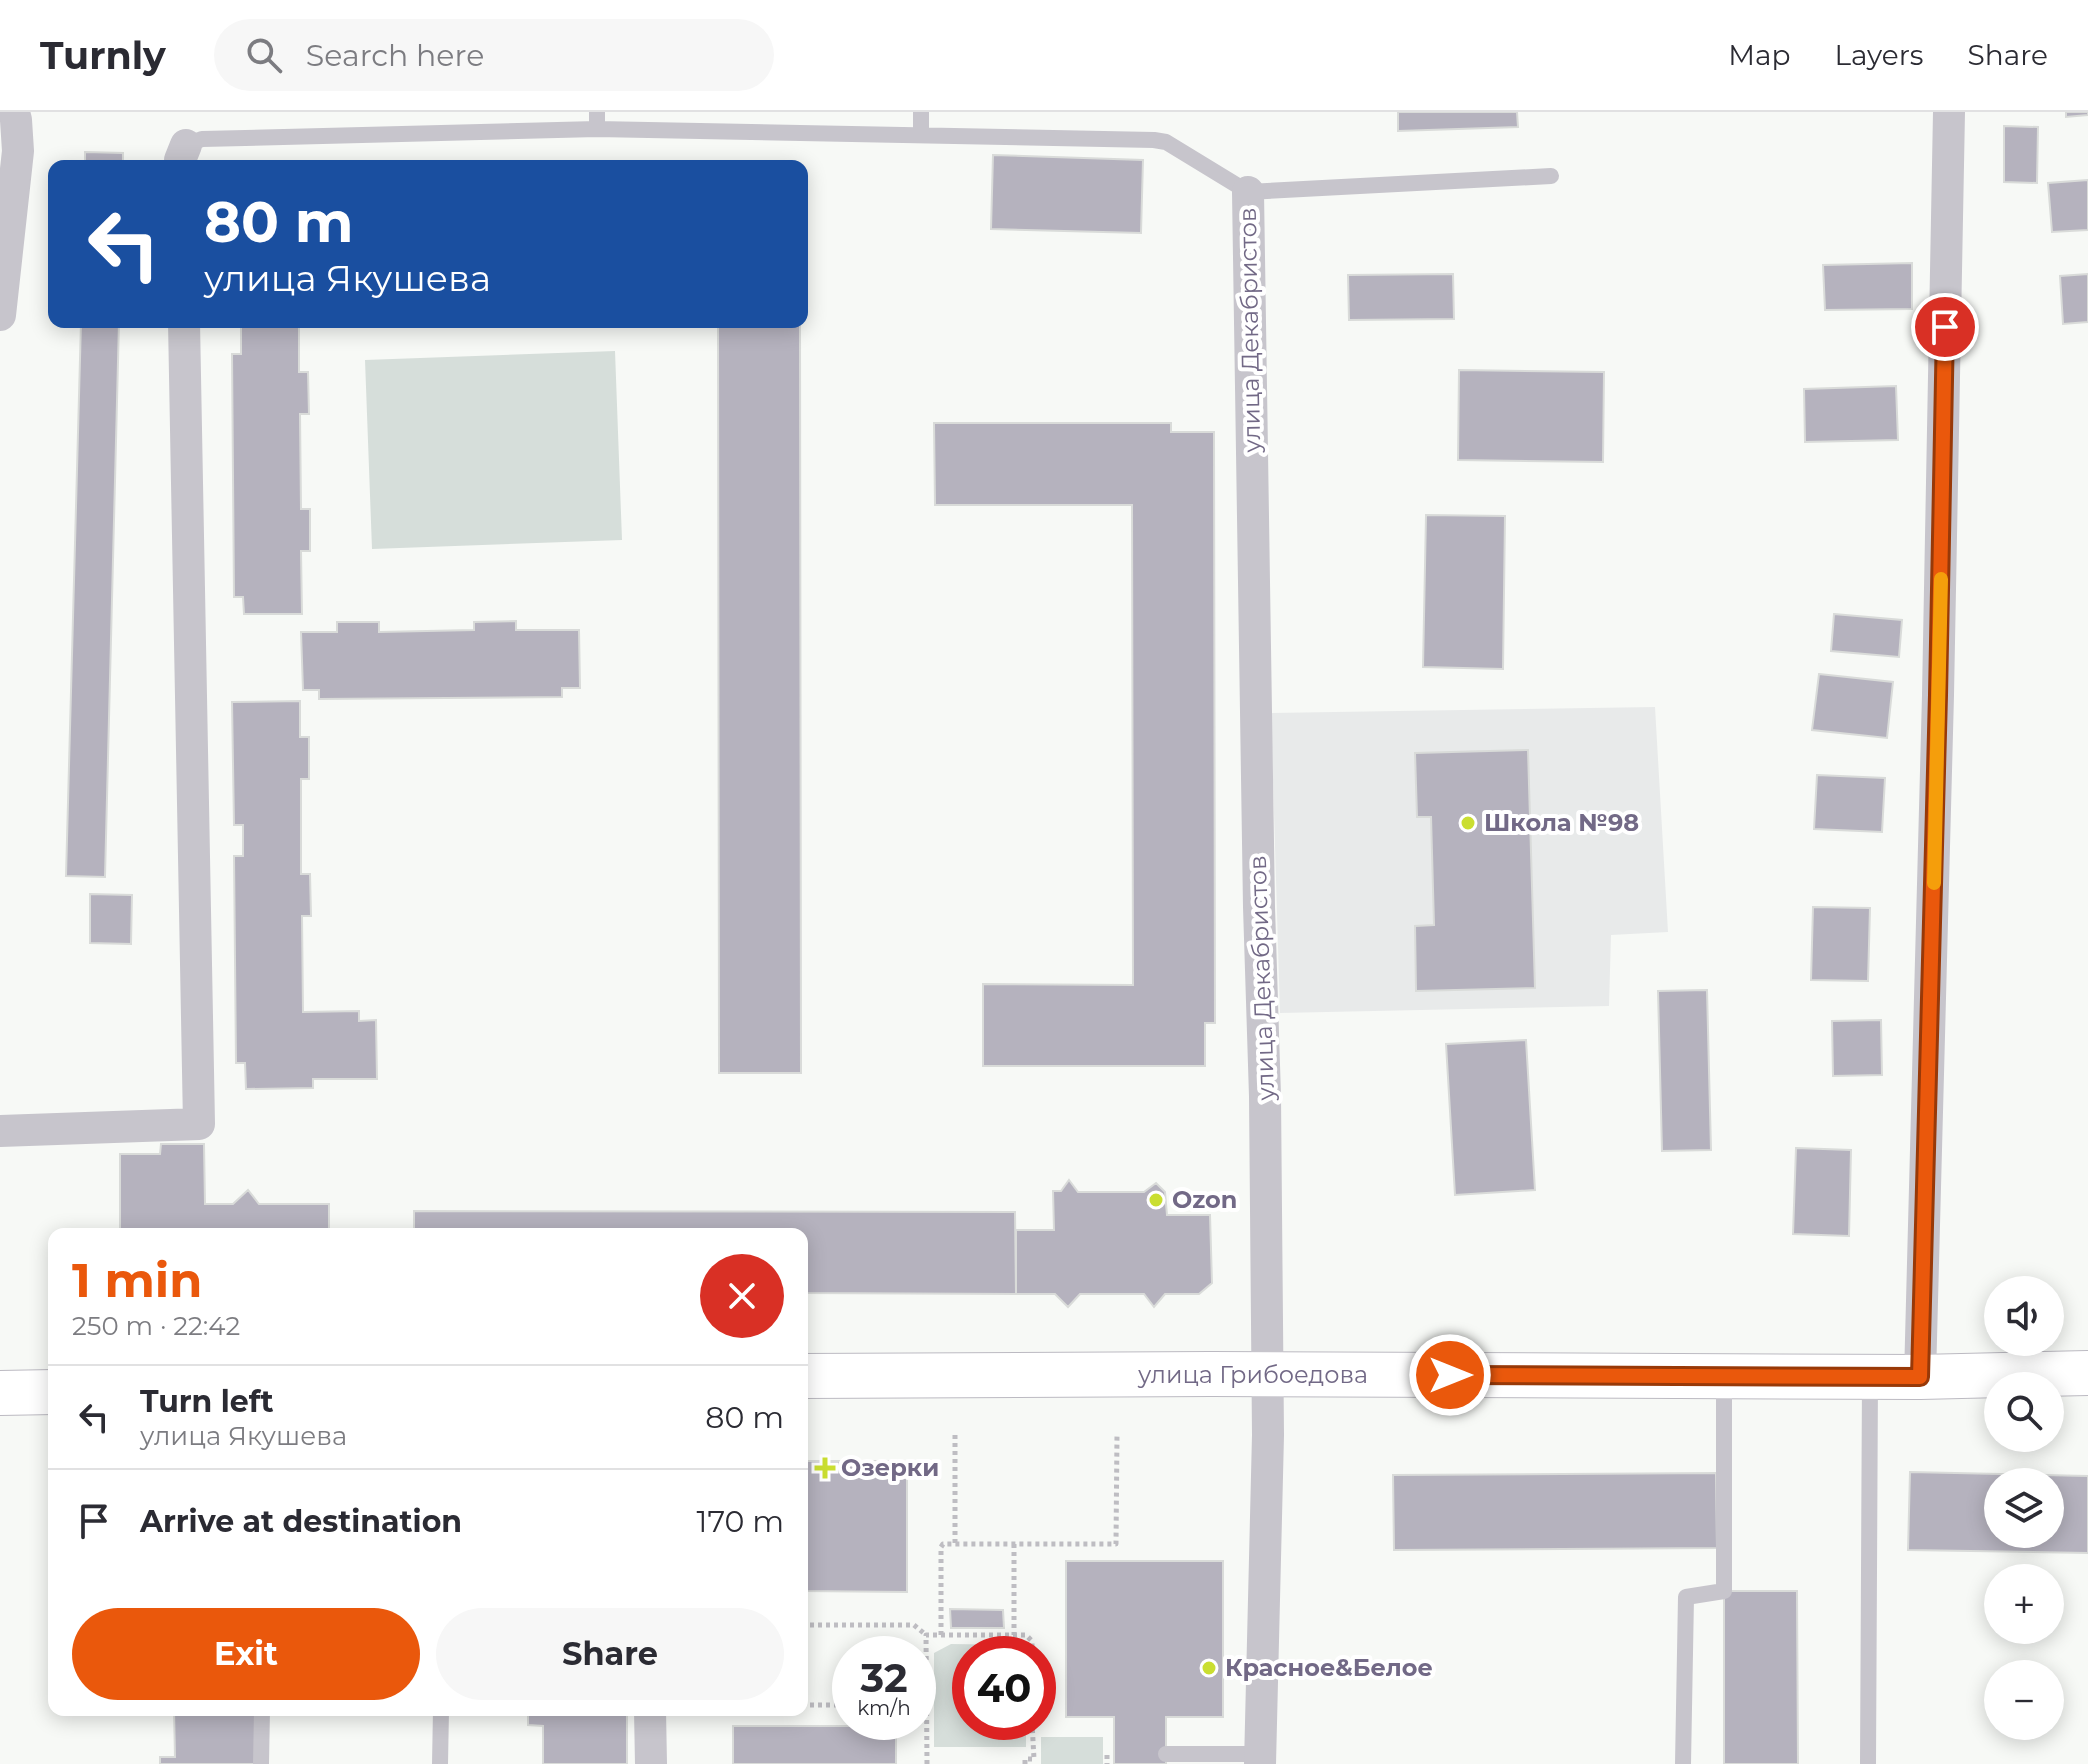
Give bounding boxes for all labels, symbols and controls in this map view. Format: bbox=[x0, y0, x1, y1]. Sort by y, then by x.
search box bbox=[214, 19, 774, 91]
text: Turnly bbox=[40, 32, 166, 79]
icon: search bbox=[242, 33, 286, 77]
text: Search here bbox=[306, 37, 484, 74]
text: Map bbox=[1728, 38, 1791, 72]
text: Layers bbox=[1835, 38, 1924, 72]
text: Share bbox=[1968, 38, 2048, 72]
text: 80 m bbox=[204, 188, 354, 256]
icon: left bbox=[72, 192, 176, 296]
street label: улица Декабристов bbox=[1233, 207, 1266, 454]
text: улица Якушева bbox=[204, 256, 491, 300]
pin bbox=[1911, 293, 1979, 361]
icon: arrive bbox=[1923, 305, 1967, 349]
place label: Школа №98 bbox=[1484, 808, 1639, 837]
marker: Школа №98 bbox=[1459, 814, 1477, 832]
street label: улица Декабристов bbox=[1243, 855, 1280, 1102]
place label: Ozon bbox=[1172, 1185, 1237, 1214]
marker: Ozon bbox=[1147, 1191, 1165, 1209]
text: 1 min bbox=[72, 1251, 202, 1309]
button: close bbox=[700, 1254, 784, 1338]
map controls bbox=[1984, 1276, 2064, 1740]
button: sound bbox=[1984, 1276, 2064, 1356]
text: 250 m · 22:42 bbox=[72, 1310, 240, 1342]
position arrow bbox=[1408, 1333, 1492, 1417]
street label: улица Грибоедова bbox=[1137, 1360, 1368, 1389]
button: search bbox=[1984, 1372, 2064, 1452]
text: Turn left bbox=[140, 1383, 273, 1420]
icon: left bbox=[72, 1395, 116, 1439]
text: 80 m bbox=[705, 1399, 784, 1436]
text: улица Якушева bbox=[140, 1420, 347, 1452]
place label: Озерки bbox=[841, 1453, 939, 1482]
marker: Озерки bbox=[816, 1459, 834, 1477]
button: layers bbox=[1984, 1468, 2064, 1548]
icon: arrive bbox=[72, 1499, 116, 1543]
text: Arrive at destination bbox=[140, 1503, 462, 1540]
text: 170 m bbox=[697, 1503, 784, 1540]
button: + bbox=[1984, 1564, 2064, 1644]
button: Exit bbox=[72, 1608, 420, 1700]
button: Share bbox=[436, 1608, 784, 1700]
speed limit sign: 40 bbox=[952, 1636, 1056, 1740]
text: 32 bbox=[860, 1653, 908, 1702]
place label: Красное&Белое bbox=[1225, 1653, 1433, 1682]
marker: Красное&Белое bbox=[1200, 1659, 1218, 1677]
button: − bbox=[1984, 1660, 2064, 1740]
text: km/h bbox=[857, 1696, 911, 1720]

